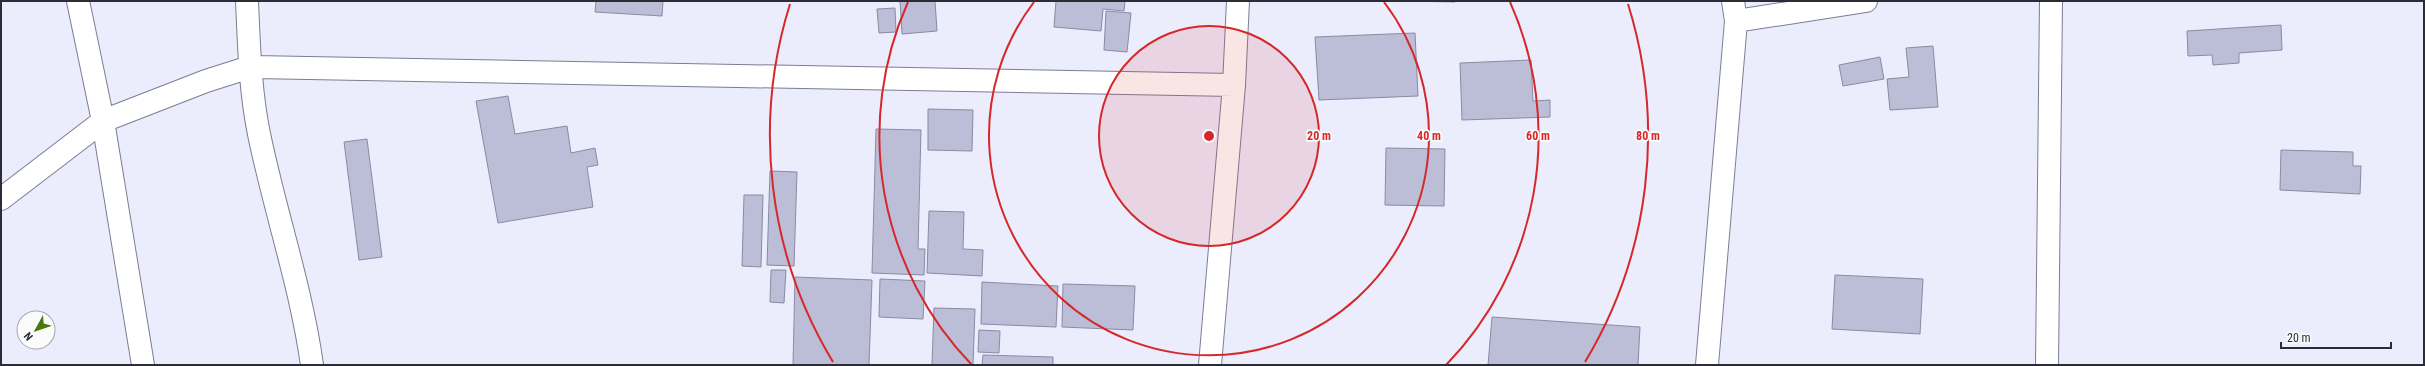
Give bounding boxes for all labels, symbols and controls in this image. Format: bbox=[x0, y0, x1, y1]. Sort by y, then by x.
centre of rings bbox=[1202, 129, 1216, 143]
text: 20 m bbox=[1307, 129, 1331, 143]
text: 40 m bbox=[1417, 129, 1441, 143]
text: 60 m bbox=[1526, 129, 1550, 143]
text: 80 m bbox=[1636, 129, 1660, 143]
north arrow bbox=[16, 310, 56, 350]
scale bar bbox=[2281, 324, 2391, 350]
text: N bbox=[21, 329, 36, 343]
text: 20 m bbox=[2287, 331, 2311, 345]

